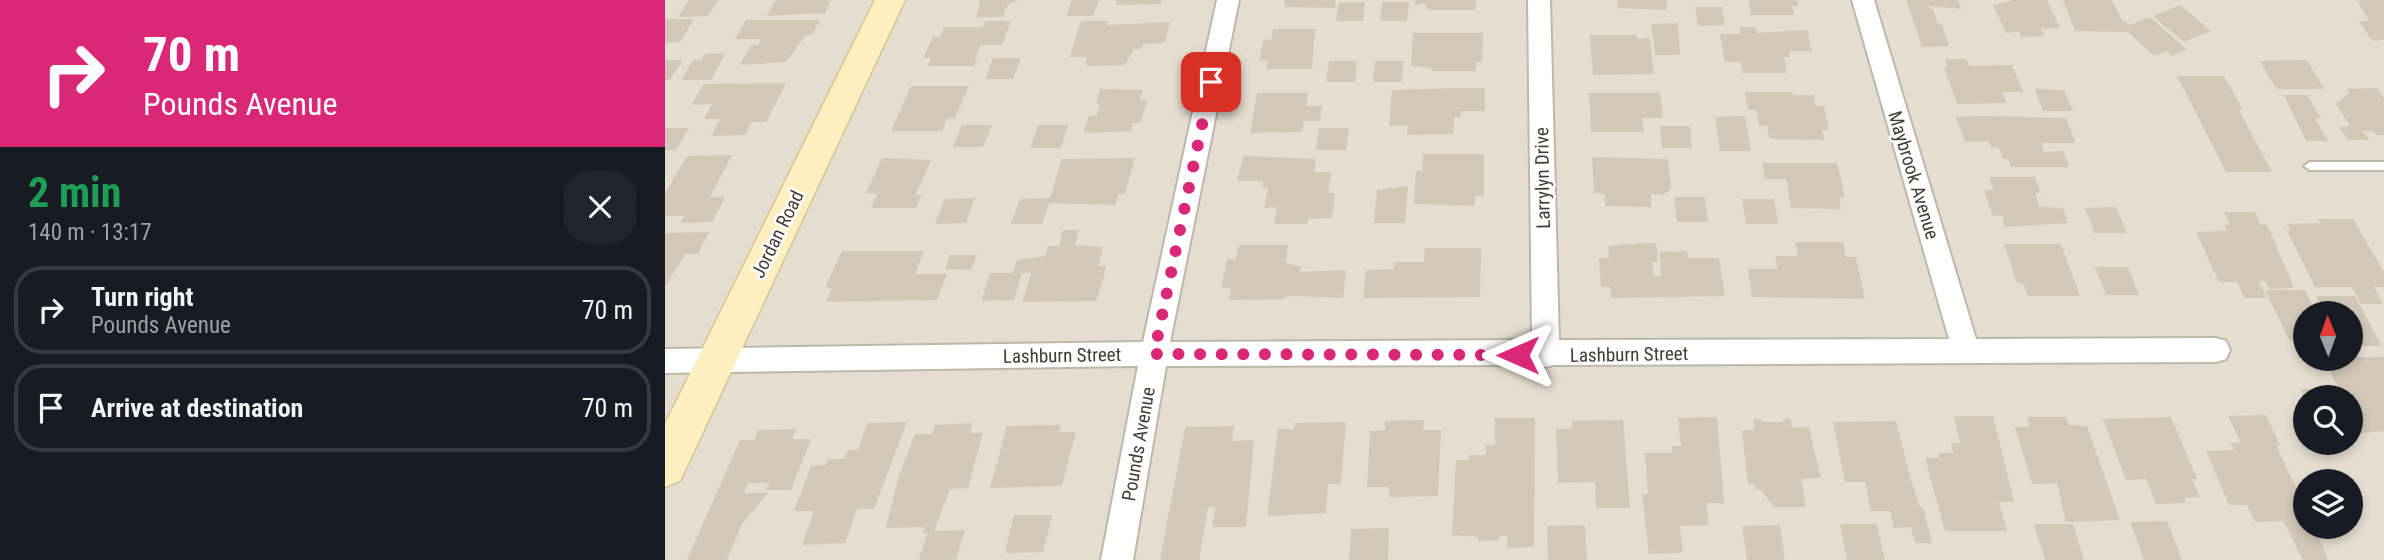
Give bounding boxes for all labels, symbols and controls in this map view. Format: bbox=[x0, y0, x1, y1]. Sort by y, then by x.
text: 70 m bbox=[143, 26, 240, 83]
icon: right bbox=[28, 28, 119, 119]
pin bbox=[1181, 52, 1241, 112]
icon: arrive bbox=[1192, 63, 1230, 101]
text: Pounds Avenue bbox=[143, 85, 338, 123]
street label: Maybrook Avenue bbox=[1883, 108, 1944, 242]
street label: Larrylyn Drive bbox=[1530, 127, 1555, 229]
text: 2 min bbox=[28, 168, 121, 217]
button: close bbox=[563, 170, 637, 244]
street label: Jordan Road bbox=[746, 187, 809, 282]
text: 140 m · 13:17 bbox=[28, 219, 152, 246]
text: Turn right bbox=[91, 282, 193, 312]
icon: right bbox=[32, 291, 70, 329]
text: 70 m bbox=[582, 295, 633, 325]
north arrow bbox=[2293, 301, 2363, 371]
map controls bbox=[2293, 301, 2363, 539]
text: Pounds Avenue bbox=[91, 312, 231, 339]
position arrow bbox=[1481, 318, 1555, 392]
street label: Lashburn Street bbox=[1570, 342, 1688, 367]
street label: Lashburn Street bbox=[1003, 343, 1121, 368]
street label: Pounds Avenue bbox=[1117, 385, 1160, 503]
button: search bbox=[2293, 385, 2363, 455]
icon: arrive bbox=[32, 389, 70, 427]
text: Arrive at destination bbox=[91, 393, 303, 423]
text: 70 m bbox=[582, 393, 633, 423]
button: layers bbox=[2293, 469, 2363, 539]

